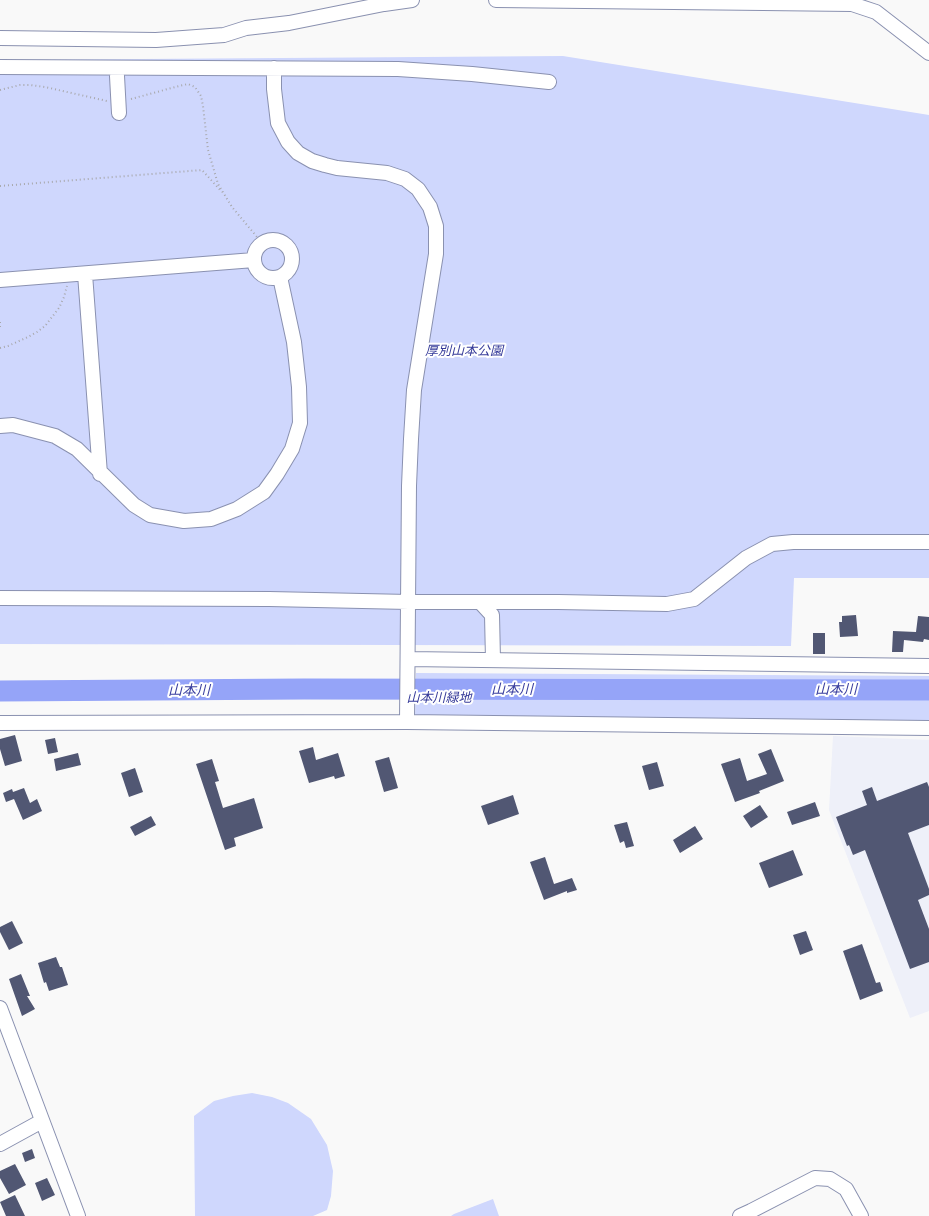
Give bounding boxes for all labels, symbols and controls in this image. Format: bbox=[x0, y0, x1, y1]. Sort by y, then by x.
park label: 厚別山本公園 bbox=[425, 343, 503, 359]
water label: 山本川 bbox=[491, 682, 533, 698]
water label: 山本川 bbox=[815, 682, 857, 698]
water label: 山本川 bbox=[168, 683, 210, 699]
park label: 山本川緑地 bbox=[407, 690, 471, 706]

